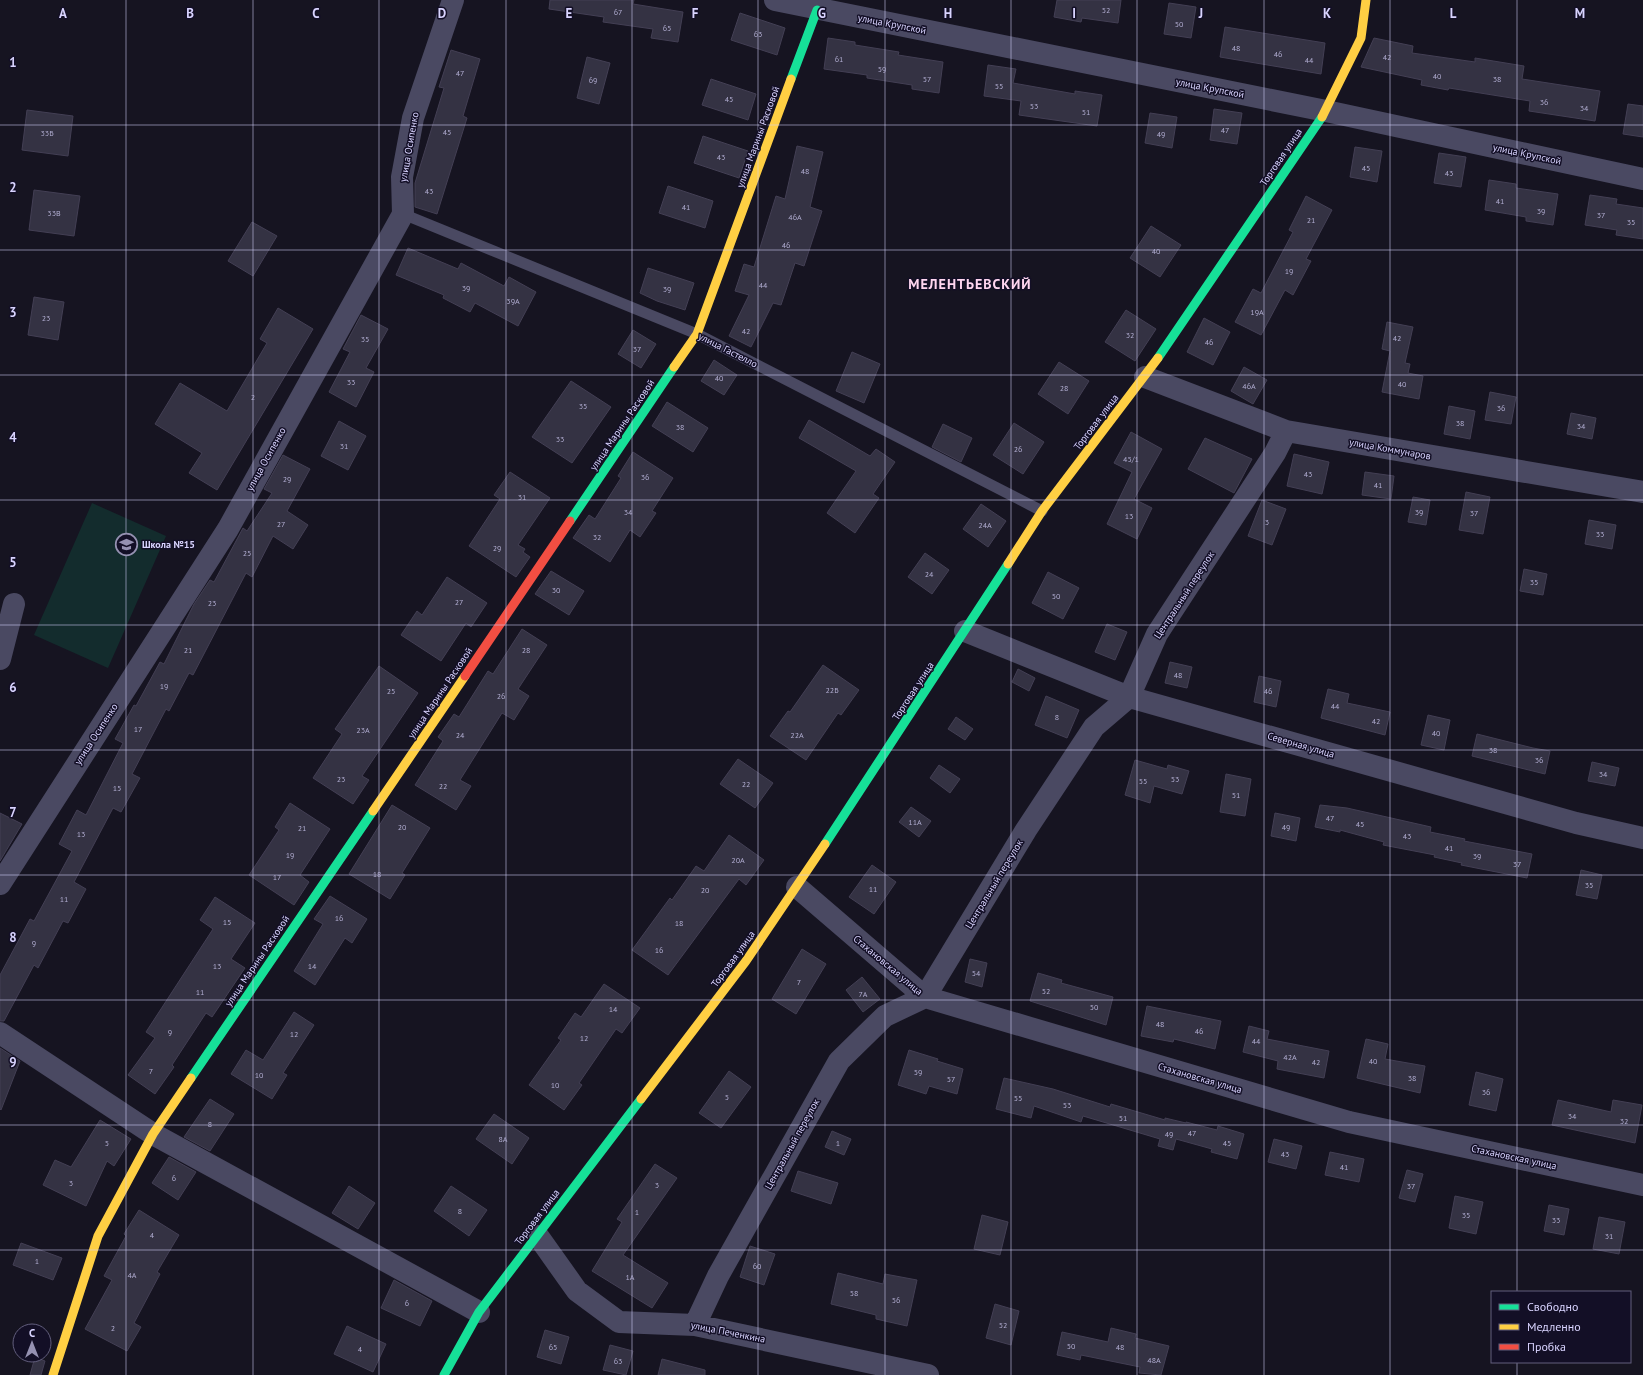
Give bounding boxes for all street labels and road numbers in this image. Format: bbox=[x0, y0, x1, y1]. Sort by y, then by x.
street label: улица Крупской bbox=[857, 11, 927, 37]
street label: улица Крупской bbox=[1175, 75, 1245, 101]
street label: улица Марины Расковой bbox=[734, 84, 782, 190]
street label: улица Осипенко bbox=[396, 111, 422, 183]
street label: Торговая улица bbox=[1257, 126, 1305, 188]
street label: улица Крупской bbox=[1492, 140, 1562, 168]
street label: улица Гастелло bbox=[696, 329, 760, 371]
street label: улица Марины Расковой bbox=[587, 377, 657, 473]
street label: Торговая улица bbox=[1071, 391, 1121, 453]
street label: улица Осипенко bbox=[243, 425, 289, 493]
street label: улица Коммунаров bbox=[1348, 435, 1432, 463]
street label: Центральный переулок bbox=[1151, 549, 1217, 641]
street label: улица Марины Расковой bbox=[405, 645, 475, 741]
street label: Торговая улица bbox=[889, 659, 937, 723]
street label: улица Осипенко bbox=[71, 701, 121, 767]
street label: Северная улица bbox=[1266, 729, 1336, 761]
street label: Центральный переулок bbox=[962, 837, 1026, 931]
street label: улица Марины Расковой bbox=[222, 913, 292, 1009]
street label: Торговая улица bbox=[708, 928, 758, 990]
street label: Стахановская улица bbox=[850, 932, 926, 998]
street label: Стахановская улица bbox=[1156, 1060, 1244, 1096]
street label: Центральный переулок bbox=[762, 1096, 822, 1192]
street label: Стахановская улица bbox=[1470, 1142, 1558, 1172]
street label: Торговая улица bbox=[512, 1186, 562, 1248]
street label: улица Печенкина bbox=[690, 1318, 766, 1346]

